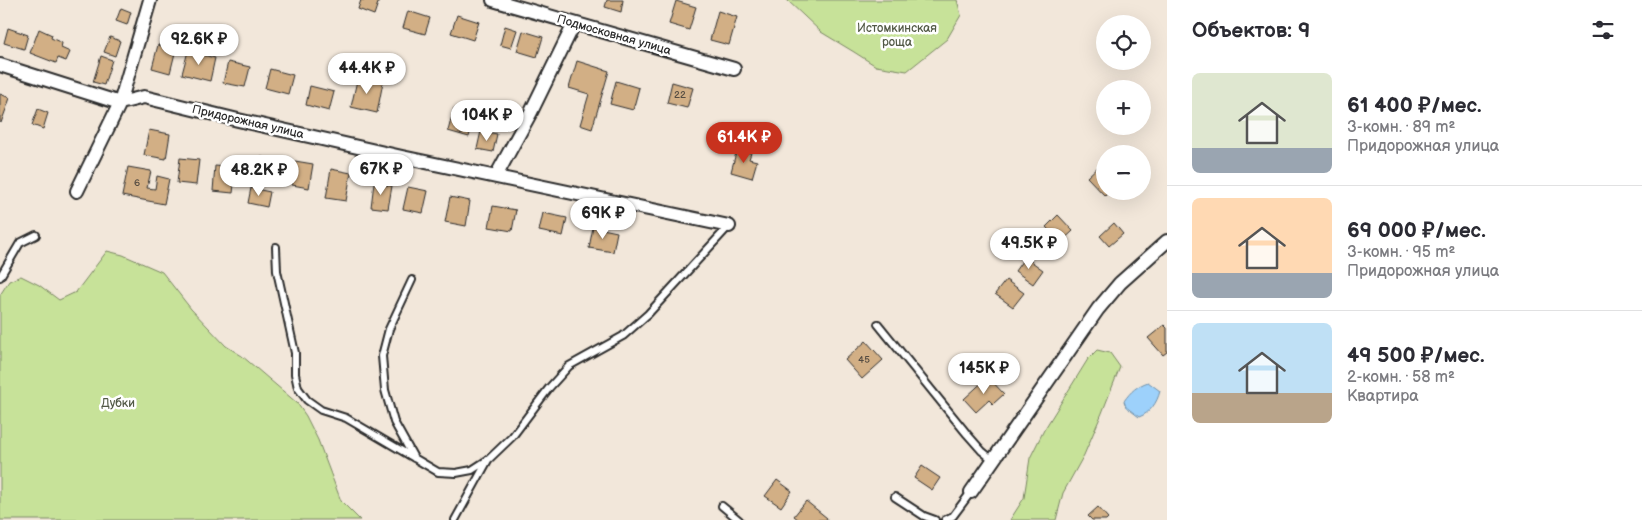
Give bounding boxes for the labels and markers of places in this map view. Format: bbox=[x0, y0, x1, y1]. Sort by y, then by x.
pin: 92.6K ₽ bbox=[153, 23, 245, 66]
pin: 44.4K ₽ bbox=[321, 52, 413, 95]
pin: 104K ₽ bbox=[446, 100, 528, 142]
pin: 61.4K ₽ bbox=[698, 121, 790, 164]
pin: 48.2K ₽ bbox=[213, 154, 305, 197]
pin: 67K ₽ bbox=[346, 154, 416, 196]
pin: 69K ₽ bbox=[568, 198, 638, 240]
pin: 49.5K ₽ bbox=[983, 228, 1075, 270]
pin: 145K ₽ bbox=[943, 352, 1025, 395]

